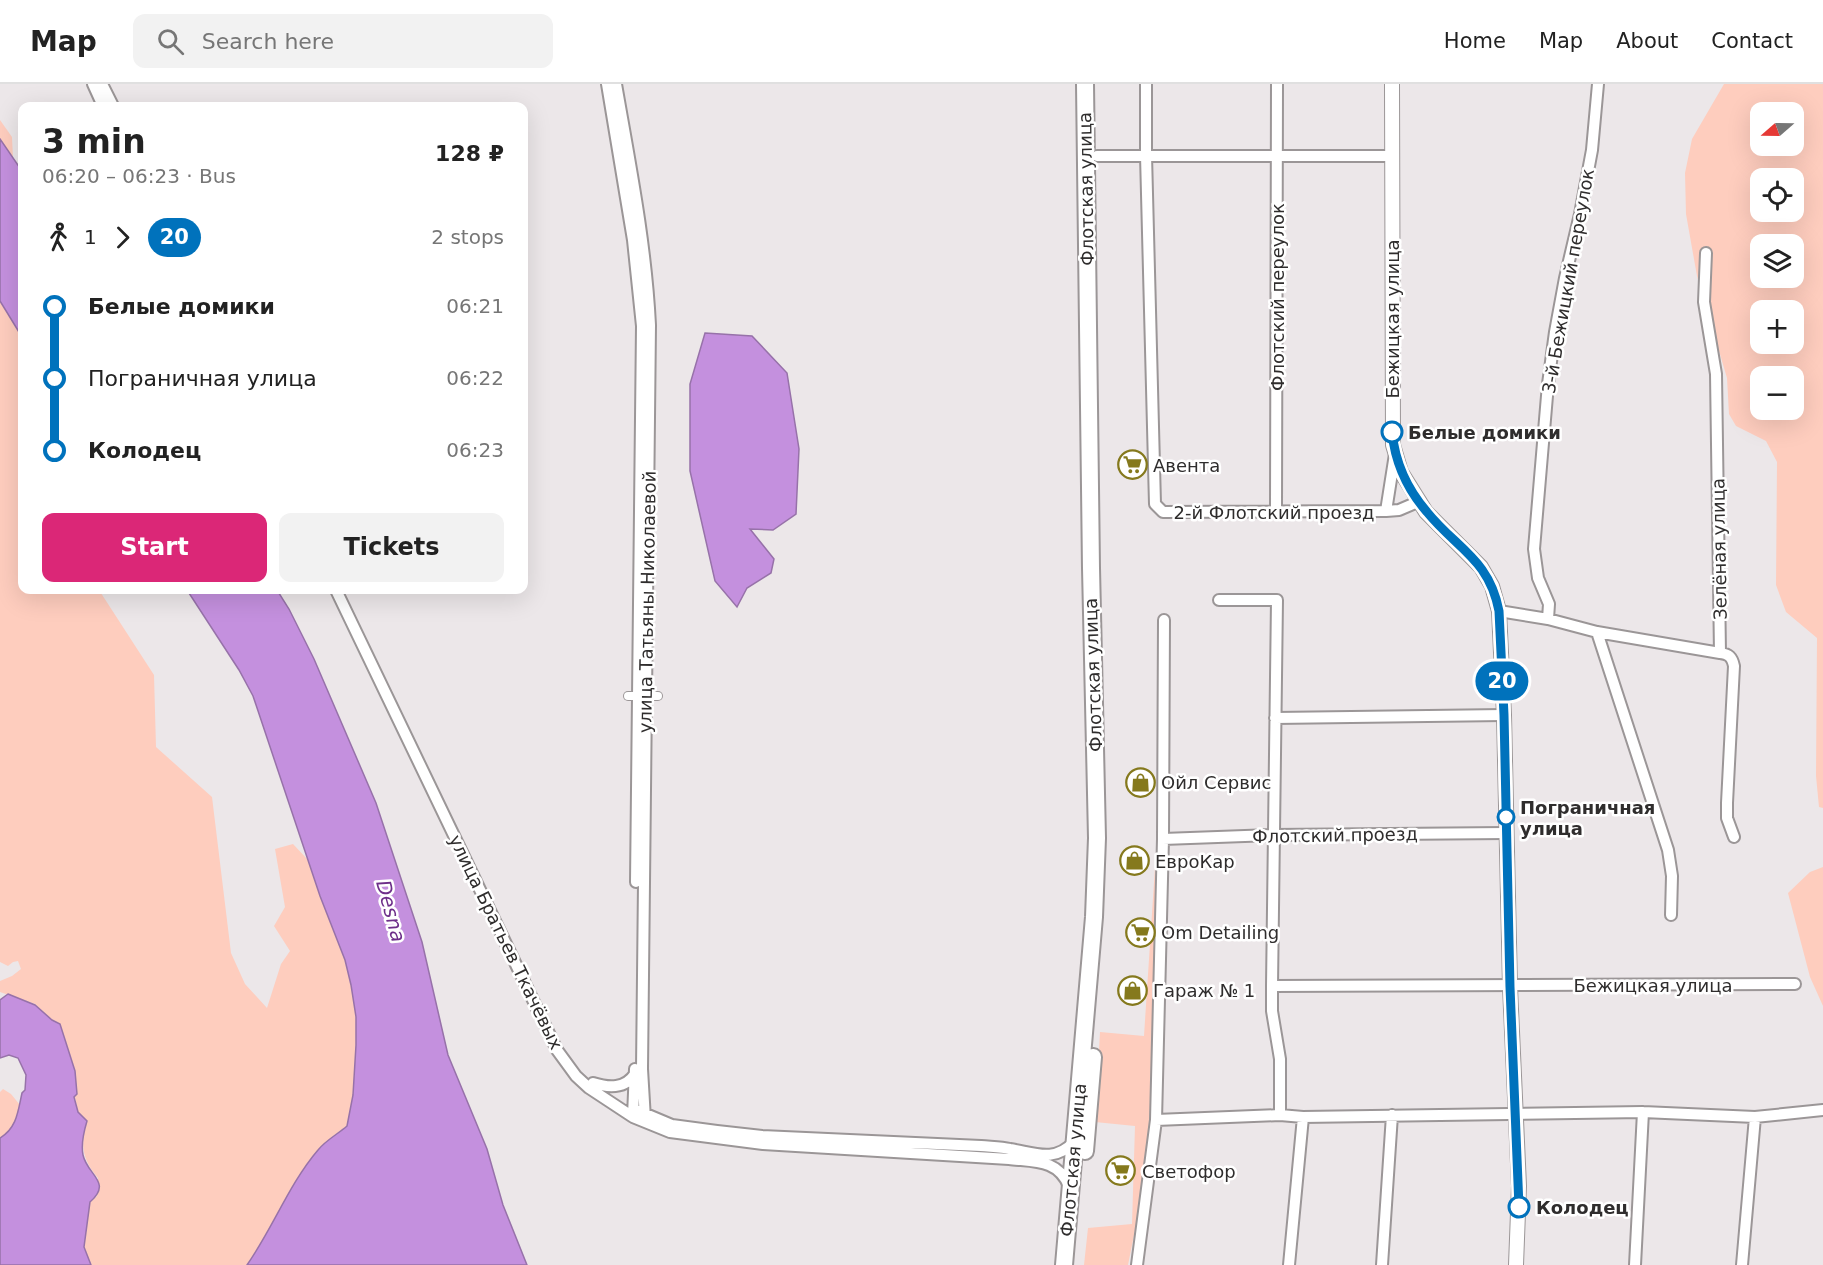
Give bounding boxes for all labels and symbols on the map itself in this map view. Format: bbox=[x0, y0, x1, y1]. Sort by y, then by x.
north arrow bbox=[1750, 102, 1804, 156]
street label: Флотская улица bbox=[1074, 112, 1098, 266]
street label: 3-й Бежицкий переулок bbox=[1538, 167, 1598, 395]
street label: Флотский переулок bbox=[1267, 203, 1288, 391]
street label: Бежицкая улица bbox=[1382, 239, 1403, 399]
marker: Белые домики bbox=[1381, 421, 1403, 443]
place label: Белые домики bbox=[1408, 422, 1561, 443]
supermarket icon: Авента bbox=[1116, 449, 1148, 481]
place label: Авента bbox=[1153, 455, 1220, 476]
street label: улица Татьяны Николаевой bbox=[634, 471, 660, 733]
street label: Зелёная улица bbox=[1707, 478, 1731, 620]
street label: 2-й Флотский проезд bbox=[1173, 502, 1375, 523]
street label: Флотская улица bbox=[1080, 598, 1106, 752]
line badge: 20 bbox=[1475, 662, 1529, 700]
shop icon: Ойл Сервис bbox=[1124, 766, 1156, 798]
place label: Ойл Сервис bbox=[1161, 772, 1271, 793]
place label: Пограничная улица bbox=[1520, 797, 1655, 839]
marker: Пограничная улица bbox=[1497, 808, 1515, 826]
street label: Флотский проезд bbox=[1252, 823, 1418, 847]
street label: улица Братьев Ткачёвых bbox=[445, 831, 567, 1053]
shop icon: ЕвроКар bbox=[1118, 845, 1150, 877]
place label: ЕвроКар bbox=[1155, 851, 1235, 872]
water label: Desna bbox=[371, 877, 411, 945]
supermarket icon: Om Detailing bbox=[1124, 916, 1156, 948]
place label: Om Detailing bbox=[1161, 922, 1279, 943]
shop icon: Гараж № 1 bbox=[1116, 974, 1148, 1006]
street label: Бежицкая улица bbox=[1573, 975, 1733, 996]
place label: Гараж № 1 bbox=[1153, 980, 1255, 1001]
street label: Флотская улица bbox=[1056, 1082, 1090, 1238]
supermarket icon: Светофор bbox=[1105, 1155, 1137, 1187]
place label: Светофор bbox=[1142, 1161, 1236, 1182]
marker: Колодец bbox=[1508, 1196, 1530, 1218]
place label: Колодец bbox=[1536, 1197, 1629, 1218]

